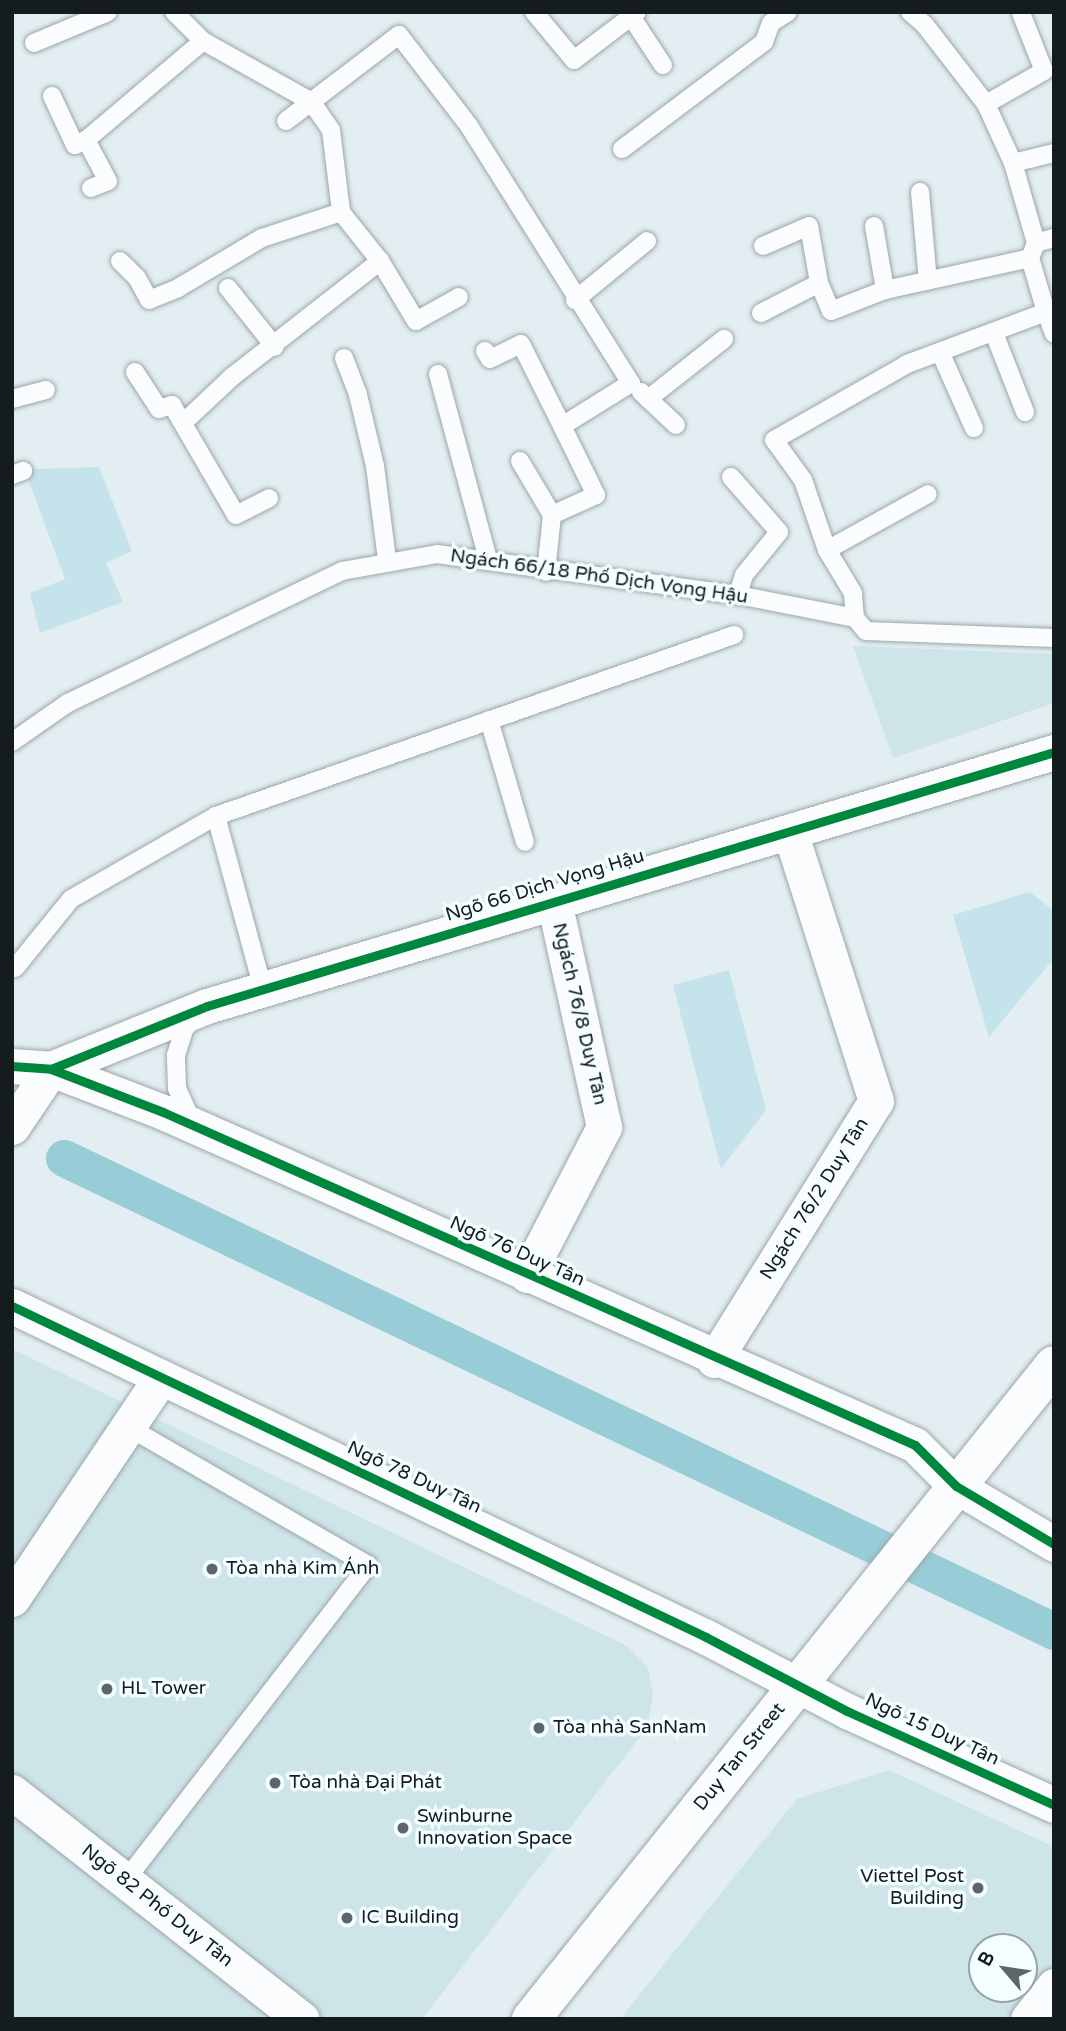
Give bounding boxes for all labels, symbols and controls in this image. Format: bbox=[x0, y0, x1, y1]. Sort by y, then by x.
street label: Ngách 66/18 Phố Dịch Vọng Hậu bbox=[449, 545, 749, 609]
street label: Ngõ 66 Dịch Vọng Hậu bbox=[443, 845, 647, 927]
street label: Ngách 76/8 Duy Tân bbox=[547, 921, 611, 1107]
street label: Ngách 76/2 Duy Tân bbox=[756, 1114, 874, 1284]
street label: Ngõ 76 Duy Tân bbox=[446, 1212, 588, 1292]
street label: Ngõ 78 Duy Tân bbox=[343, 1437, 485, 1519]
place label: Tòa nhà Kim Ánh bbox=[226, 1558, 379, 1580]
marker: Tòa nhà Kim Ánh bbox=[204, 1561, 220, 1577]
place label: HL Tower bbox=[121, 1678, 206, 1700]
marker: HL Tower bbox=[99, 1681, 115, 1697]
street label: Ngõ 15 Duy Tân bbox=[861, 1689, 1003, 1771]
street label: Duy Tan Street bbox=[689, 1698, 791, 1816]
place label: Tòa nhà SanNam bbox=[553, 1717, 706, 1739]
marker: Tòa nhà SanNam bbox=[531, 1720, 547, 1736]
place label: Tòa nhà Đại Phát bbox=[289, 1772, 442, 1794]
marker: Tòa nhà Đại Phát bbox=[267, 1775, 283, 1791]
place label: Swinburne Innovation Space bbox=[417, 1806, 572, 1850]
marker: Swinburne Innovation Space bbox=[395, 1820, 411, 1836]
street label: Ngõ 82 Phố Duy Tân bbox=[77, 1840, 237, 1972]
place label: Viettel Post Building bbox=[860, 1866, 964, 1910]
marker: Viettel Post Building bbox=[970, 1880, 986, 1896]
place label: IC Building bbox=[361, 1907, 459, 1929]
marker: IC Building bbox=[339, 1910, 355, 1926]
north arrow bbox=[968, 1933, 1038, 2003]
text: B bbox=[974, 1948, 999, 1970]

